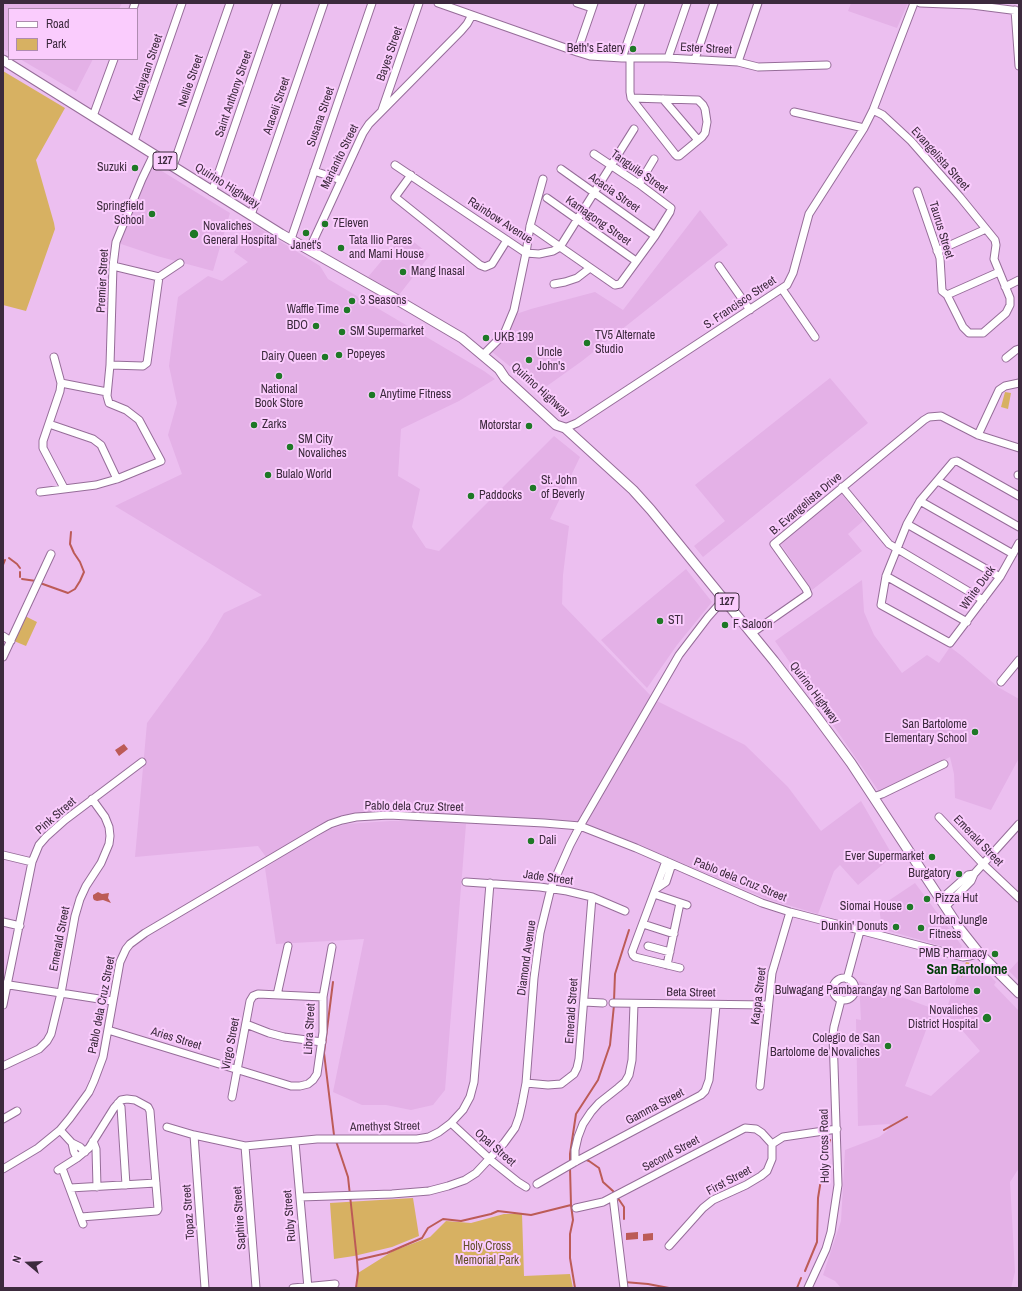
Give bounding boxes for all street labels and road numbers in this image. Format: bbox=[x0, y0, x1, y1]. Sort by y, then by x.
street label: Bayes Street bbox=[374, 25, 406, 83]
street label: Kalayaan Street bbox=[130, 33, 166, 103]
street label: Ester Street bbox=[680, 40, 732, 58]
street label: Saint Anthony Street bbox=[212, 49, 256, 139]
street label: Nellie Street bbox=[175, 53, 207, 109]
street label: Araceli Street bbox=[260, 75, 294, 137]
street label: Susana Street bbox=[304, 85, 338, 149]
street label: Marianito Street bbox=[318, 122, 362, 192]
street label: Evangelista Street bbox=[908, 124, 972, 194]
street label: Tanguile Street bbox=[608, 147, 670, 197]
road number: 127 bbox=[153, 152, 177, 170]
street label: Quirino Highway bbox=[192, 160, 262, 212]
street label: Acacia Street bbox=[586, 170, 642, 216]
street label: Kamagong Street bbox=[563, 193, 633, 249]
street label: Rainbow Avenue bbox=[465, 195, 535, 247]
street label: Taurus Street bbox=[926, 200, 956, 260]
street label: Premier Street bbox=[94, 249, 112, 313]
street label: S. Francisco Street bbox=[701, 273, 779, 333]
street label: Quirino Highway bbox=[508, 360, 572, 420]
street label: B. Evangelista Drive bbox=[767, 470, 845, 538]
street label: White Duck bbox=[957, 563, 999, 613]
road number: 127 bbox=[715, 593, 739, 611]
street label: Quirino Highway bbox=[786, 659, 842, 727]
street label: Pink Street bbox=[33, 795, 79, 837]
street label: Pablo dela Cruz Street bbox=[364, 799, 464, 815]
street label: Emerald Street bbox=[950, 812, 1006, 870]
street label: Pablo dela Cruz Street bbox=[691, 855, 789, 905]
street label: Jade Street bbox=[522, 867, 574, 889]
street label: Emerald Street bbox=[47, 905, 73, 973]
street label: Diamond Avenue bbox=[515, 919, 539, 997]
street label: Pablo dela Cruz Street bbox=[85, 955, 119, 1055]
street label: Kappa Street bbox=[748, 967, 770, 1025]
street label: Emerald Street bbox=[563, 978, 581, 1044]
street label: Beta Street bbox=[666, 985, 716, 1001]
street label: Libra Street bbox=[301, 1003, 319, 1055]
street label: Virgo Street bbox=[219, 1017, 243, 1071]
street label: Aries Street bbox=[149, 1025, 203, 1053]
street label: Gamma Street bbox=[623, 1086, 687, 1128]
street label: Holy Cross Road bbox=[817, 1109, 833, 1183]
street label: Amethyst Street bbox=[350, 1119, 420, 1135]
street label: Opal Street bbox=[471, 1126, 519, 1170]
street label: Second Street bbox=[640, 1133, 702, 1175]
street label: First Street bbox=[704, 1163, 754, 1199]
street label: Topaz Street bbox=[180, 1184, 198, 1240]
street label: Saphire Street bbox=[231, 1186, 249, 1250]
street label: Ruby Street bbox=[281, 1189, 299, 1243]

